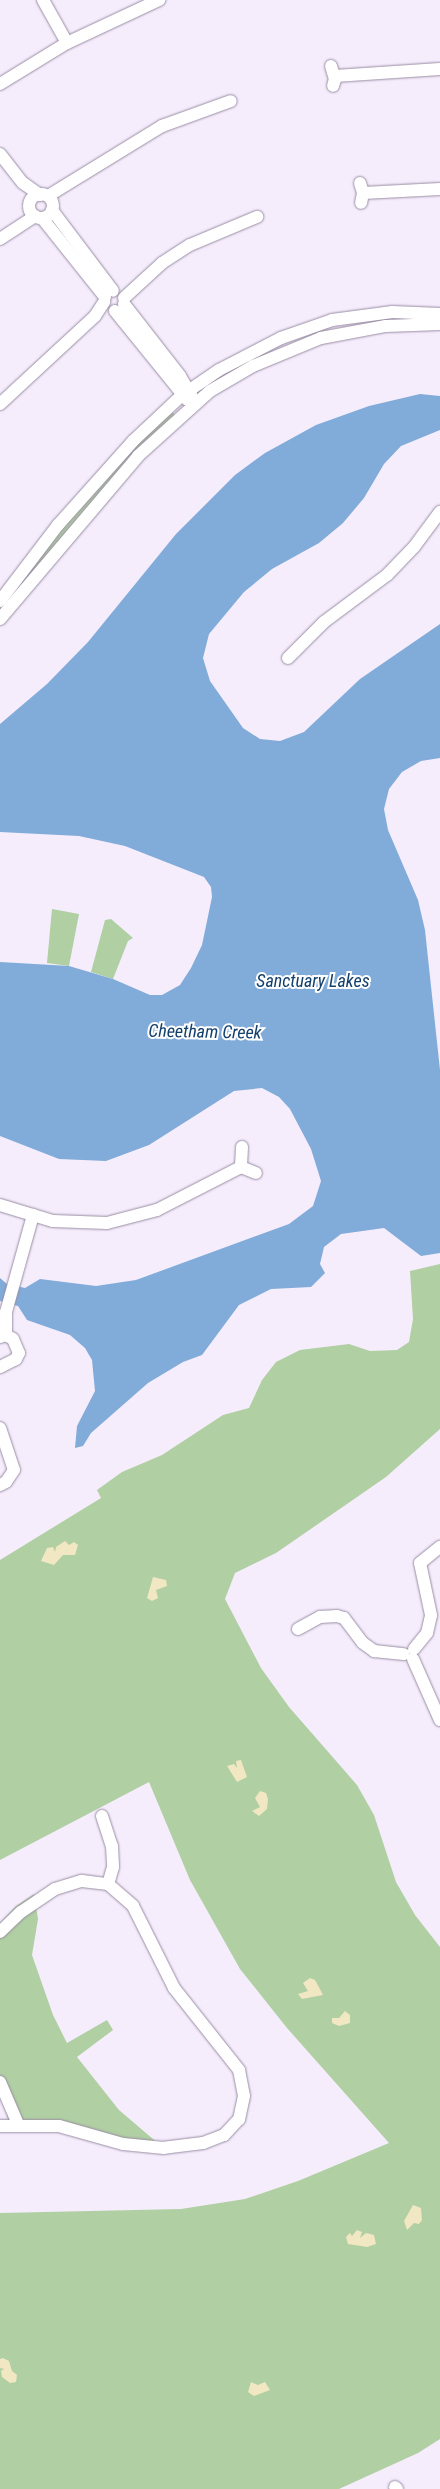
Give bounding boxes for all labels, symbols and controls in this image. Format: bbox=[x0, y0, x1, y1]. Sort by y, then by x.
water label: Sanctuary Lakes bbox=[256, 970, 370, 992]
water label: Cheetham Creek bbox=[148, 1020, 262, 1044]

